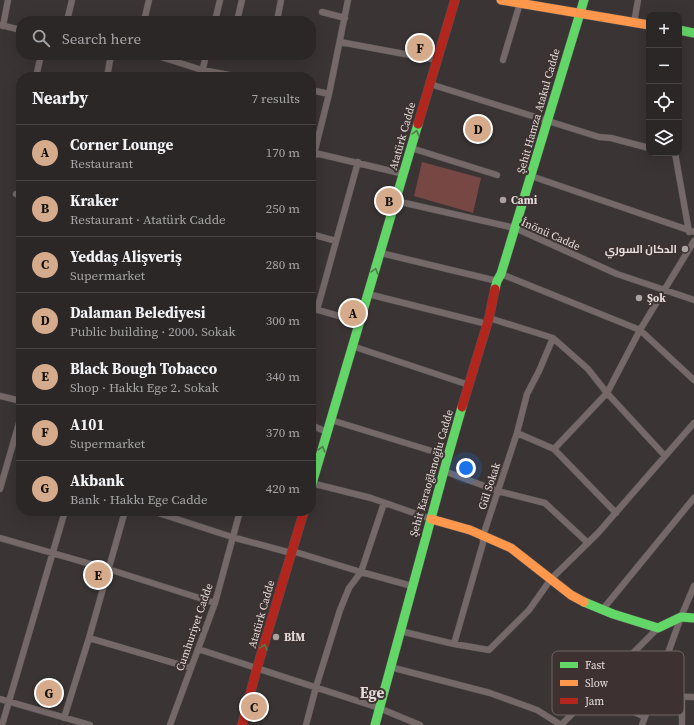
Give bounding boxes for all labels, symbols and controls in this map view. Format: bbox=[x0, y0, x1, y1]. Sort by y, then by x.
map controls bbox=[646, 12, 682, 156]
button: + bbox=[646, 12, 682, 48]
search box bbox=[16, 16, 316, 60]
icon: search bbox=[30, 27, 52, 49]
text: Search here bbox=[62, 28, 141, 49]
pin: F bbox=[407, 33, 433, 63]
street label: Şehit Hamza Atakul Cadde bbox=[513, 47, 564, 175]
button: − bbox=[646, 48, 682, 84]
button: locate bbox=[646, 84, 682, 120]
text: Nearby bbox=[32, 86, 88, 110]
text: 7 results bbox=[252, 90, 300, 107]
street label: Atatürk Cadde bbox=[386, 100, 419, 172]
pin: D bbox=[465, 114, 491, 144]
button: layers bbox=[646, 120, 682, 156]
one-way arrow bbox=[411, 129, 420, 136]
text: Corner Lounge bbox=[70, 134, 173, 155]
text: A bbox=[41, 144, 49, 161]
text: 170 m bbox=[266, 144, 300, 161]
text: Restaurant bbox=[70, 155, 133, 172]
pin: B bbox=[376, 186, 402, 216]
text: Kraker bbox=[70, 190, 118, 211]
place label: Cami bbox=[511, 193, 538, 208]
marker: Cami bbox=[498, 195, 508, 205]
text: B bbox=[41, 200, 49, 217]
text: 250 m bbox=[266, 200, 300, 217]
text: Restaurant · Atatürk Cadde bbox=[70, 211, 226, 228]
street label: İnönü Cadde bbox=[519, 215, 583, 254]
place label: الدكان السوري bbox=[605, 242, 677, 259]
marker: الدكان السوري bbox=[680, 244, 690, 254]
text: Yeddaş Alişveriş bbox=[70, 246, 182, 267]
text: C bbox=[41, 256, 49, 273]
text: 280 m bbox=[266, 256, 300, 273]
text: Supermarket bbox=[70, 267, 145, 284]
one-way arrow bbox=[370, 268, 379, 275]
place label: Şok bbox=[647, 291, 666, 306]
marker: Şok bbox=[634, 293, 644, 303]
pin: A bbox=[340, 298, 366, 328]
text: Dalaman Belediyesi bbox=[70, 302, 205, 323]
text: D bbox=[40, 312, 50, 329]
text: 300 m bbox=[266, 312, 300, 329]
text: Public building · 2000. Sokak bbox=[70, 323, 236, 340]
text: Black Bough Tobacco bbox=[70, 358, 217, 379]
text: E bbox=[41, 368, 49, 385]
text: 340 m bbox=[266, 368, 300, 385]
text: Shop · Hakkı Ege 2. Sokak bbox=[70, 379, 219, 396]
street label: Şehit Karaoğlanoğlu Cadde bbox=[406, 408, 457, 538]
text: A101 bbox=[70, 414, 105, 435]
text: F bbox=[41, 424, 49, 441]
text: 370 m bbox=[266, 424, 300, 441]
text: Supermarket bbox=[70, 435, 145, 452]
one-way arrow bbox=[317, 446, 326, 453]
your location bbox=[456, 458, 476, 478]
street label: Gül Sokak bbox=[475, 460, 504, 512]
text: Akbank bbox=[70, 470, 124, 491]
text: G bbox=[41, 480, 49, 497]
text: 420 m bbox=[266, 480, 300, 497]
text: Bank · Hakkı Ege Cadde bbox=[70, 491, 208, 508]
pin: E bbox=[85, 560, 111, 590]
street label: Atatürk Cadde bbox=[245, 578, 278, 650]
street label: Cumhuriyet Cadde bbox=[172, 581, 217, 673]
place label: BİM bbox=[284, 630, 305, 645]
marker: BİM bbox=[271, 632, 281, 642]
one-way arrow bbox=[259, 644, 268, 651]
legend bbox=[552, 651, 684, 715]
text: Fast bbox=[585, 658, 605, 673]
text: Slow bbox=[585, 676, 609, 691]
pin: G bbox=[36, 678, 62, 708]
district label: Ege bbox=[360, 682, 384, 703]
pin: C bbox=[241, 692, 267, 722]
text: Jam bbox=[584, 694, 604, 709]

